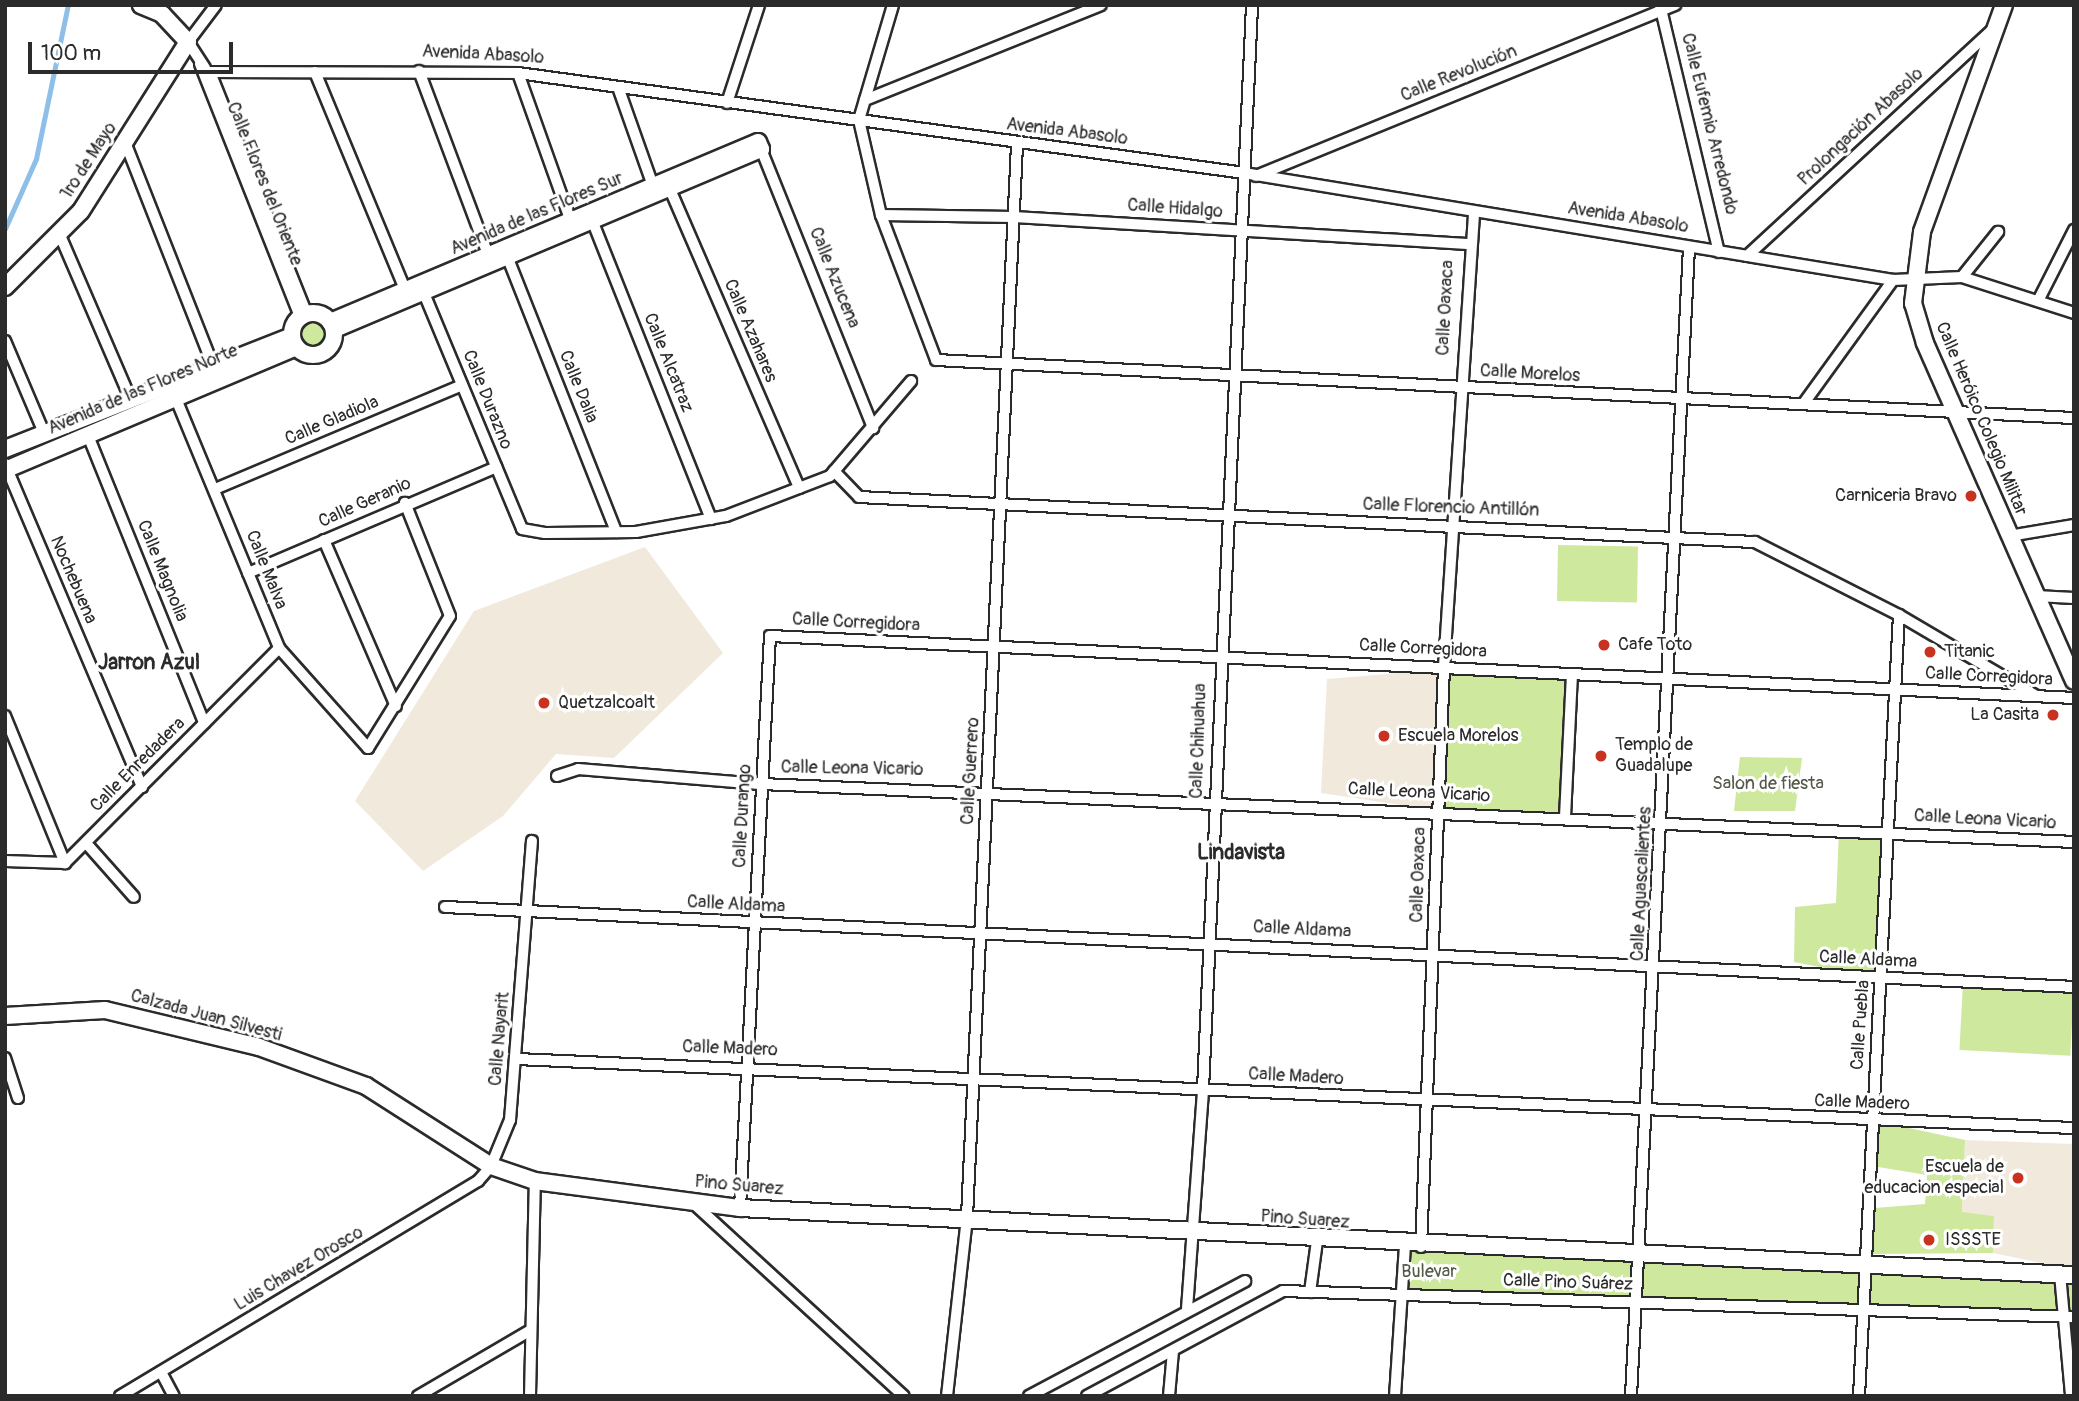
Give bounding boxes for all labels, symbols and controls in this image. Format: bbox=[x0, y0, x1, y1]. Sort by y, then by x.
scale bar bbox=[32, 28, 236, 72]
street label: Calle Eufemio Arredondo bbox=[1676, 31, 1742, 217]
text: 100 m bbox=[41, 40, 101, 67]
street label: Avenida Abasolo bbox=[421, 41, 545, 69]
street label: Calle Revolución bbox=[1398, 41, 1520, 107]
street label: Prolongación Abasolo bbox=[1794, 63, 1928, 191]
street label: Calle Flores del Oriente bbox=[221, 99, 307, 269]
street label: Avenida Abasolo bbox=[1005, 114, 1129, 150]
street label: 1ro de Mayo bbox=[56, 119, 122, 203]
street label: Avenida de las Flores Sur bbox=[447, 168, 627, 260]
street label: Calle Hidalgo bbox=[1127, 195, 1223, 223]
street label: Avenida Abasolo bbox=[1566, 198, 1690, 238]
street label: Calle Azucena bbox=[804, 224, 864, 332]
street label: Calle Oaxaca bbox=[1433, 260, 1459, 356]
street label: Calle Azahares bbox=[719, 276, 781, 386]
street label: Calle Alcatraz bbox=[638, 310, 698, 416]
street label: Calle Heróico Colegio Militar bbox=[1930, 319, 2032, 519]
street label: Avenida de las Flores Norte bbox=[45, 340, 241, 440]
street label: Calle Durazno bbox=[457, 347, 517, 453]
street label: Calle Dalia bbox=[554, 348, 602, 426]
street label: Calle Morelos bbox=[1479, 361, 1581, 387]
street label: Calle Gladiola bbox=[282, 392, 382, 450]
street label: Calle Geranio bbox=[315, 473, 415, 533]
place label: Carniceria Bravo bbox=[1835, 485, 1957, 507]
marker: Carniceria Bravo bbox=[1963, 488, 1979, 504]
street label: Calle Florencio Antillón bbox=[1362, 494, 1540, 522]
street label: Calle Magnolia bbox=[132, 517, 192, 625]
street label: Calle Malva bbox=[240, 528, 292, 612]
street label: Nochebuena bbox=[45, 533, 101, 627]
street label: Calle Corregidora bbox=[791, 609, 921, 637]
place label: Cafe Toto bbox=[1618, 634, 1692, 656]
street label: Calle Corregidora bbox=[1358, 635, 1488, 663]
marker: Cafe Toto bbox=[1596, 637, 1612, 653]
place label: Titanic bbox=[1944, 641, 1995, 663]
marker: Titanic bbox=[1922, 644, 1938, 660]
district label: Jarron Azul bbox=[98, 650, 200, 676]
street label: Calle Corregidora bbox=[1924, 663, 2054, 691]
street label: Calle Chihuahua bbox=[1186, 683, 1212, 799]
place label: Quetzalcoalt bbox=[558, 692, 655, 714]
marker: Quetzalcoalt bbox=[536, 695, 552, 711]
place label: La Casita bbox=[1970, 704, 2039, 726]
marker: La Casita bbox=[2045, 707, 2061, 723]
street label: Calle Enredadera bbox=[86, 713, 190, 817]
street label: Calle Guerrero bbox=[957, 717, 985, 825]
place label: Escuela Morelos bbox=[1398, 725, 1519, 747]
marker: Escuela Morelos bbox=[1376, 728, 1392, 744]
place label: Templo de Guadalupe bbox=[1615, 735, 1693, 778]
marker: Templo de Guadalupe bbox=[1593, 748, 1609, 764]
street label: Calle Leona Vicario bbox=[781, 757, 923, 781]
street label: Calle Durango bbox=[729, 764, 757, 868]
park label: Salon de fiesta bbox=[1712, 773, 1824, 795]
street label: Calle Leona Vicario bbox=[1347, 778, 1491, 808]
street label: Calle Leona Vicario bbox=[1913, 805, 2057, 835]
street label: Calle Aguascalientes bbox=[1627, 806, 1657, 962]
street label: Calle Oaxaca bbox=[1407, 827, 1431, 923]
district label: Lindavista bbox=[1197, 840, 1285, 866]
street label: Calle Aldama bbox=[686, 892, 786, 918]
street label: Calle Aldama bbox=[1252, 917, 1352, 943]
street label: Calle Aldama bbox=[1818, 947, 1918, 973]
street label: Calle Puebla bbox=[1847, 979, 1875, 1071]
street label: Calzada Juan Silvesti bbox=[128, 985, 284, 1047]
street label: Calle Nayarit bbox=[485, 991, 515, 1087]
street label: Calle Madero bbox=[682, 1037, 778, 1061]
street label: Calle Madero bbox=[1248, 1064, 1344, 1090]
street label: Calle Madero bbox=[1814, 1091, 1910, 1115]
place label: Escuela de educacion especial bbox=[1865, 1157, 2004, 1200]
marker: Escuela de educacion especial bbox=[2010, 1170, 2026, 1186]
street label: Pino Suarez bbox=[694, 1171, 784, 1201]
street label: Pino Suarez bbox=[1260, 1206, 1350, 1234]
street label: Luis Chavez Orosco bbox=[231, 1222, 367, 1316]
place label: ISSSTE bbox=[1945, 1229, 2001, 1251]
marker: ISSSTE bbox=[1919, 1230, 1939, 1250]
park label: Bulevar bbox=[1401, 1261, 1457, 1283]
street label: Calle Pino Suárez bbox=[1503, 1270, 1633, 1296]

